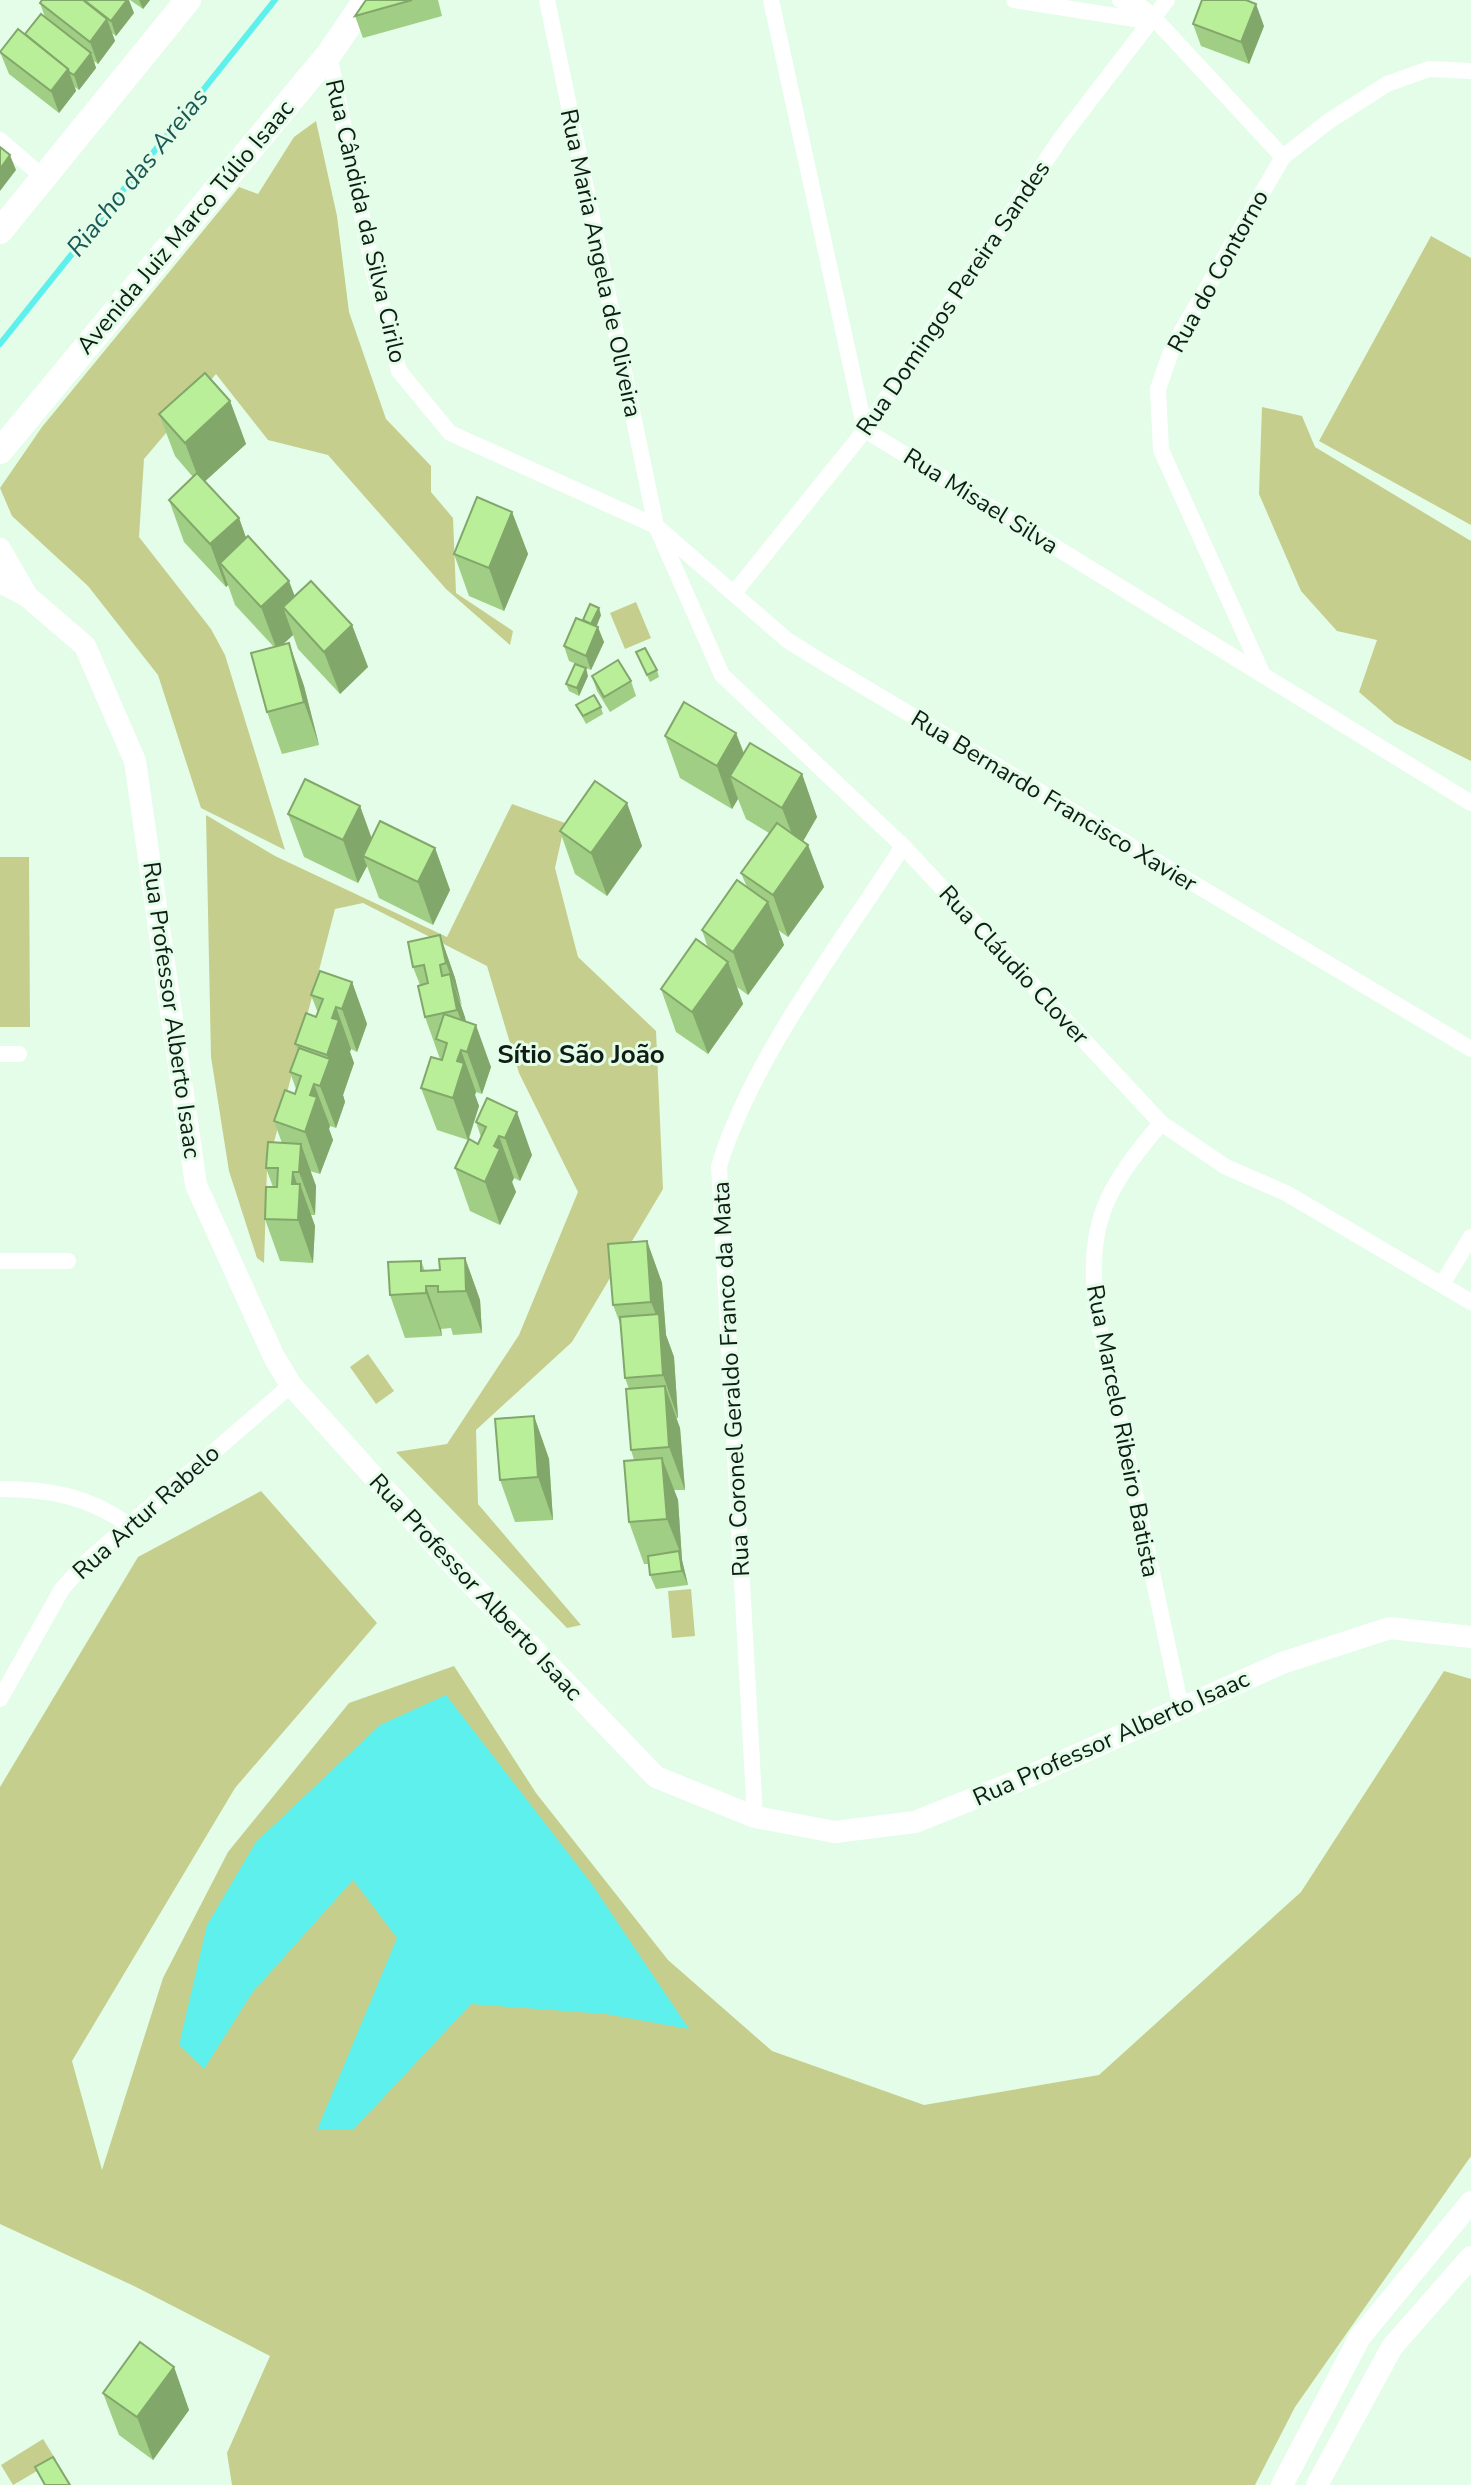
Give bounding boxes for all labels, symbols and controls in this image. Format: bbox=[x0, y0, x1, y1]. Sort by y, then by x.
street label: Rua Cândida da Silva Cirilo bbox=[318, 76, 414, 366]
water label: Riacho das Areias bbox=[58, 81, 216, 264]
street label: Avenida Juiz Marco Túlio Isaac bbox=[69, 93, 301, 361]
street label: Rua Maria Angela de Oliveira bbox=[553, 106, 649, 420]
street label: Rua Domingos Pereira Sandes bbox=[849, 154, 1057, 442]
street label: Rua do Contorno bbox=[1160, 184, 1276, 358]
street label: Rua Misael Silva bbox=[898, 441, 1064, 561]
street label: Rua Bernardo Francisco Xavier bbox=[905, 703, 1203, 899]
street label: Rua Professor Alberto Isaac bbox=[135, 860, 209, 1160]
street label: Rua Cláudio Clover bbox=[932, 878, 1096, 1052]
district label: Sítio São João bbox=[497, 1037, 665, 1072]
street label: Rua Coronel Geraldo Franco da Mata bbox=[705, 1181, 757, 1577]
street label: Rua Marcelo Ribeiro Batista bbox=[1079, 1282, 1167, 1580]
street label: Rua Artur Rabelo bbox=[66, 1437, 226, 1587]
street label: Rua Professor Alberto Isaac bbox=[362, 1467, 590, 1707]
street label: Rua Professor Alberto Isaac bbox=[968, 1663, 1254, 1813]

